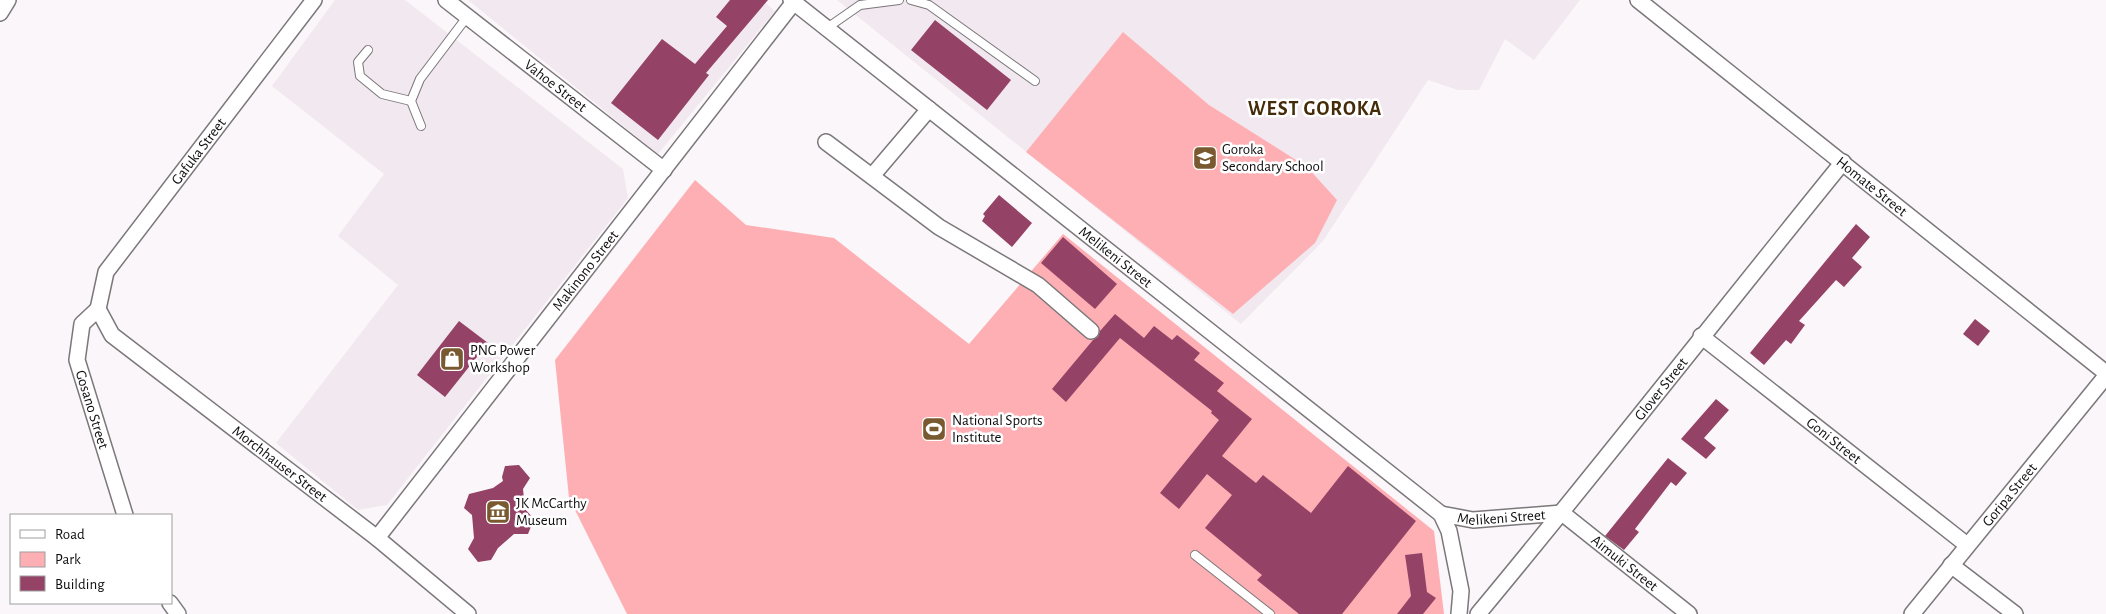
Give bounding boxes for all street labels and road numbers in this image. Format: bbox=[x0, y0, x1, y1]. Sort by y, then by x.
street label: Vahoe Street bbox=[522, 57, 590, 114]
street label: Gafuka Street bbox=[168, 115, 229, 187]
street label: Homate Street bbox=[1834, 154, 1910, 219]
street label: Melikeni Street bbox=[1076, 223, 1155, 290]
street label: Makinono Street bbox=[549, 227, 621, 313]
street label: Glover Street bbox=[1631, 355, 1690, 423]
street label: Gosano Street bbox=[73, 368, 112, 451]
street label: Goni Street bbox=[1804, 414, 1864, 467]
street label: Morchhauser Street bbox=[230, 423, 330, 505]
street label: Goripa Street bbox=[1979, 460, 2040, 529]
street label: Melikeni Street bbox=[1456, 507, 1546, 528]
street label: Aimuki Street bbox=[1589, 532, 1661, 594]

